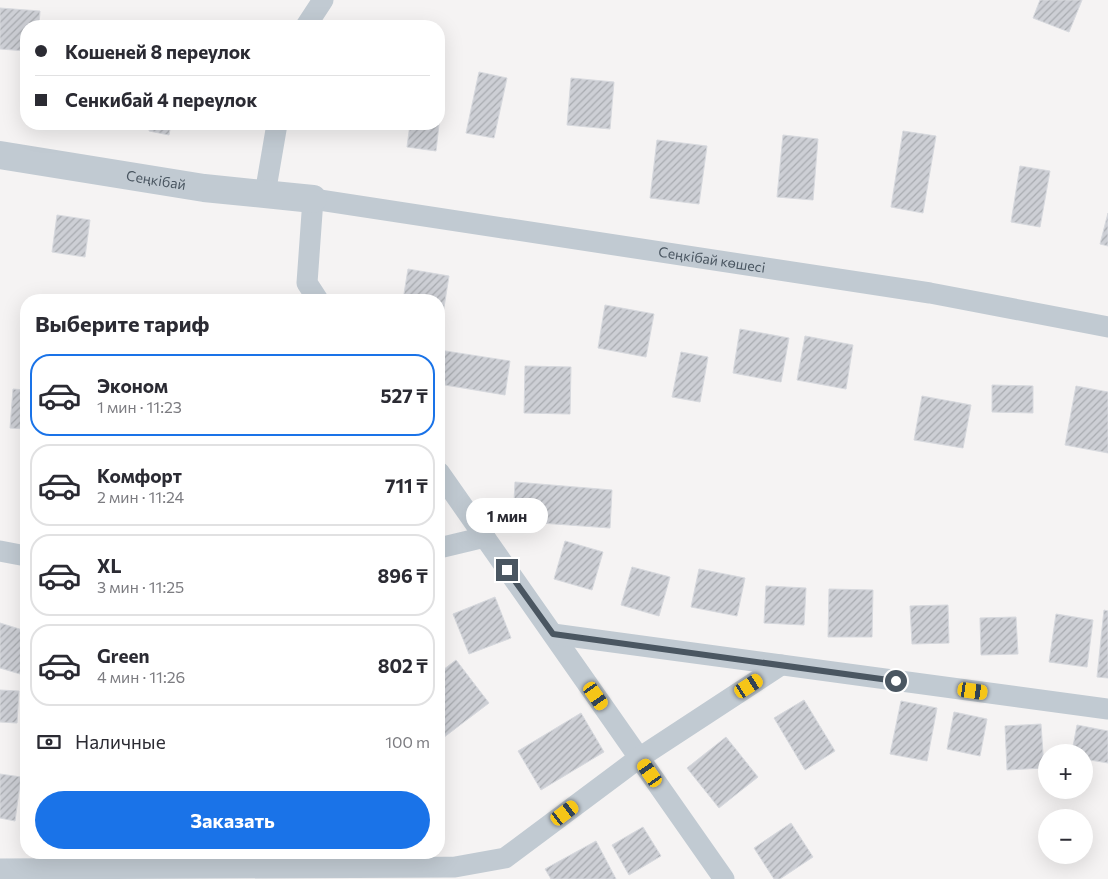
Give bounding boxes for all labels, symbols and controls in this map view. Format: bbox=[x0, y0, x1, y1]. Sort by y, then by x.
text: Кошеней 8 переулок bbox=[65, 40, 251, 63]
text: Сенкибай 4 переулок bbox=[65, 88, 257, 111]
street label: Сеңкібай bbox=[125, 167, 187, 193]
street label: Сеңкібай көшесі bbox=[657, 243, 767, 276]
text: Выберите тариф bbox=[35, 310, 209, 337]
icon: car bbox=[37, 373, 82, 418]
text: Эконом bbox=[97, 374, 168, 397]
text: 527 ₸ bbox=[381, 384, 428, 407]
text: 1 мин · 11:23 bbox=[97, 397, 182, 416]
icon: car bbox=[37, 463, 82, 508]
text: Комфорт bbox=[97, 464, 182, 487]
text: 711 ₸ bbox=[385, 474, 428, 497]
text: 2 мин · 11:24 bbox=[97, 487, 184, 506]
callout: 1 мин bbox=[466, 498, 548, 532]
text: 1 мин bbox=[487, 506, 527, 525]
icon: car bbox=[37, 553, 82, 598]
text: XL bbox=[97, 554, 122, 577]
route end bbox=[496, 559, 518, 581]
text: 896 ₸ bbox=[378, 564, 428, 587]
text: 3 мин · 11:25 bbox=[97, 577, 184, 596]
icon: car bbox=[37, 643, 82, 688]
text: Green bbox=[97, 644, 149, 667]
text: 802 ₸ bbox=[378, 654, 428, 677]
text: 4 мин · 11:26 bbox=[97, 667, 185, 686]
route start bbox=[885, 670, 907, 692]
car bbox=[732, 672, 765, 700]
car bbox=[581, 679, 610, 713]
car bbox=[957, 681, 988, 701]
icon: cash bbox=[35, 728, 63, 756]
text: Наличные bbox=[75, 730, 166, 753]
text: 100 m bbox=[385, 732, 430, 751]
map controls bbox=[1038, 744, 1093, 864]
button: + bbox=[1038, 744, 1093, 799]
car bbox=[635, 756, 664, 790]
button: Заказать bbox=[35, 791, 430, 849]
car bbox=[548, 798, 581, 828]
button: − bbox=[1038, 809, 1093, 864]

